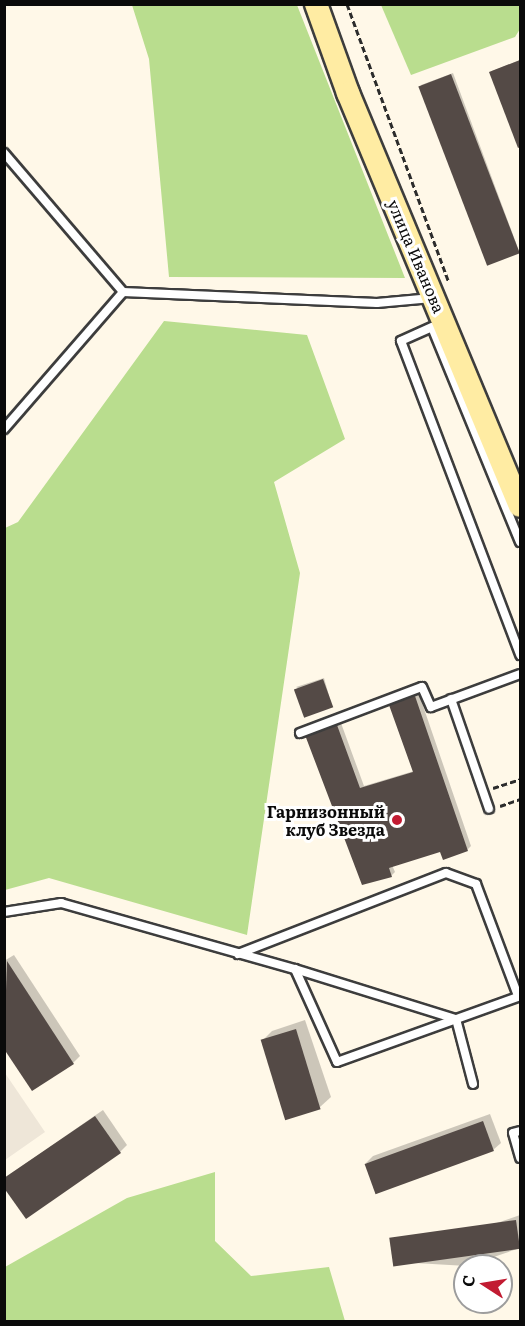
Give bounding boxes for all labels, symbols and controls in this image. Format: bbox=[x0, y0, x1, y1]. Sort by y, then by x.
street label: улица Иванова bbox=[384, 196, 450, 316]
place label: Гарнизонный клуб Звезда bbox=[267, 801, 385, 839]
marker: Гарнизонный клуб Звезда bbox=[390, 813, 404, 827]
north arrow bbox=[453, 1254, 513, 1314]
text: С bbox=[454, 1273, 480, 1289]

